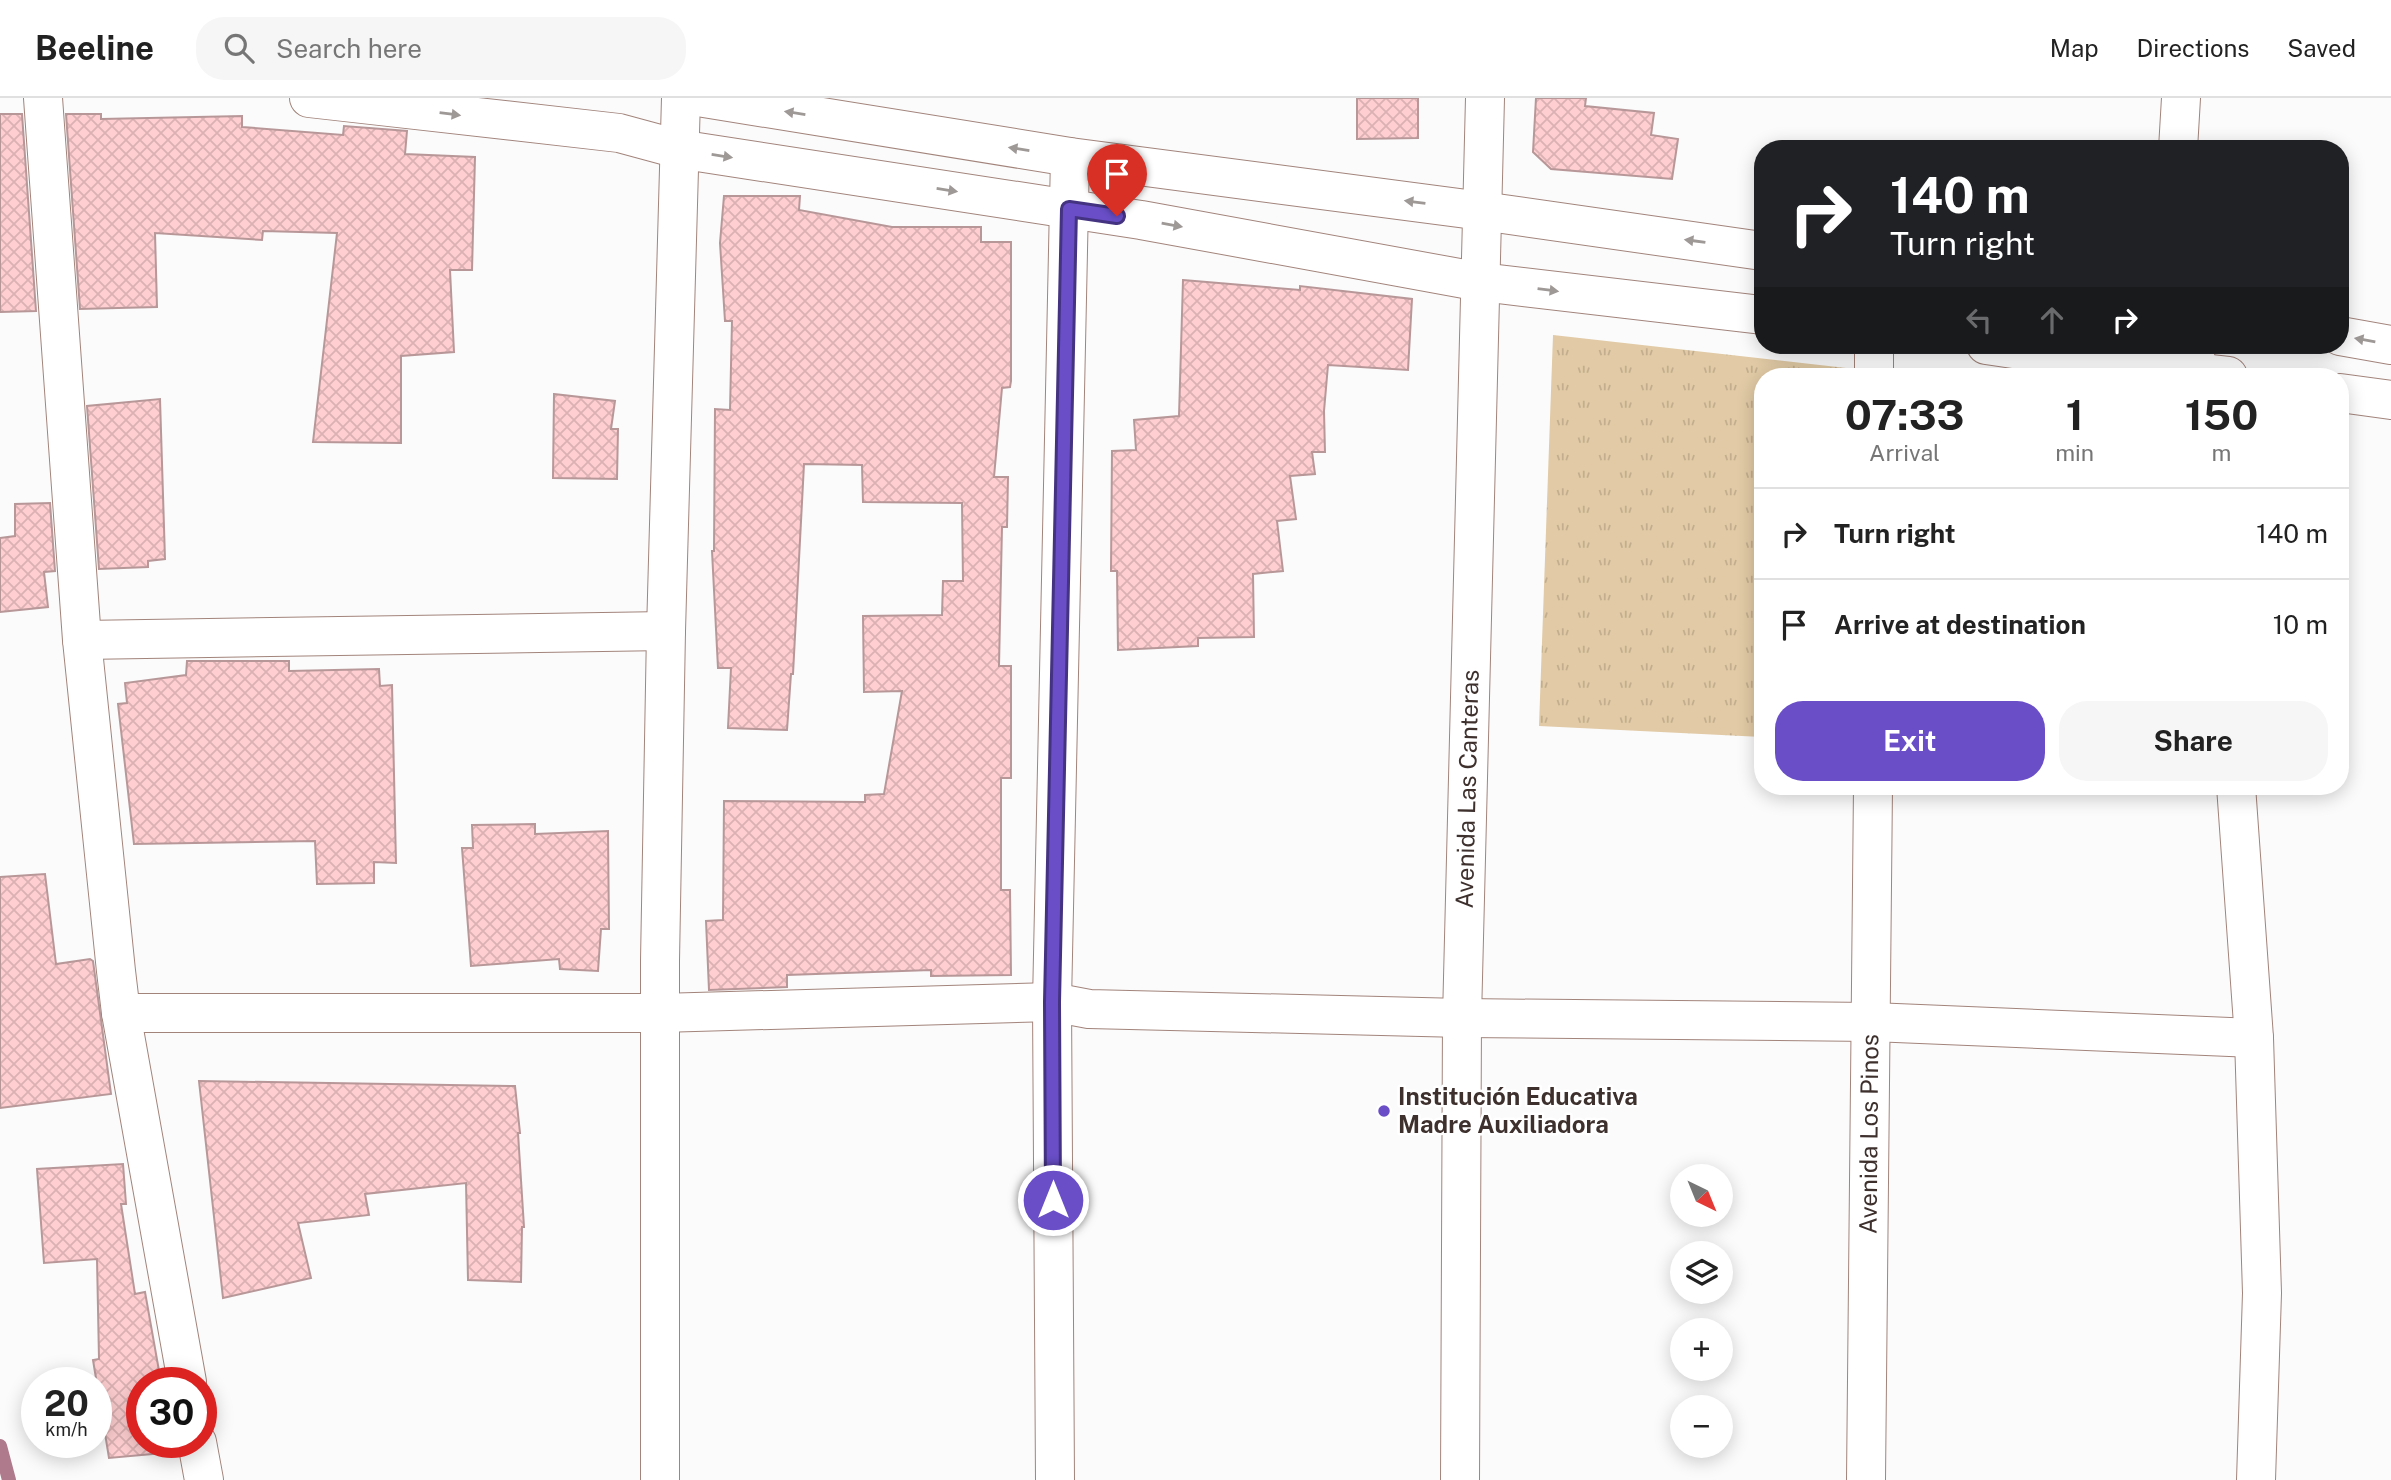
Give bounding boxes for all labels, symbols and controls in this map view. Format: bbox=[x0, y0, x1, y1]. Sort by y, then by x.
search box bbox=[196, 17, 686, 80]
text: Beeline bbox=[35, 29, 154, 67]
icon: search bbox=[220, 29, 258, 67]
text: Search here bbox=[276, 33, 422, 64]
text: Map bbox=[2050, 34, 2099, 62]
text: Directions bbox=[2137, 34, 2249, 62]
text: Saved bbox=[2287, 34, 2356, 62]
one-way arrow bbox=[784, 107, 806, 118]
one-way arrow bbox=[439, 109, 461, 120]
one-way arrow bbox=[1008, 143, 1030, 154]
pin bbox=[1087, 144, 1147, 216]
one-way arrow bbox=[711, 151, 733, 162]
icon: arrive bbox=[1098, 155, 1136, 193]
text: 140 m bbox=[1890, 166, 2030, 224]
icon: right bbox=[1775, 168, 1866, 259]
one-way arrow bbox=[936, 185, 958, 196]
one-way arrow bbox=[1404, 196, 1426, 207]
one-way arrow bbox=[1161, 220, 1183, 231]
text: Turn right bbox=[1890, 225, 2035, 262]
one-way arrow bbox=[1684, 235, 1706, 246]
one-way arrow bbox=[1538, 284, 1560, 295]
icon: left bbox=[1960, 301, 1998, 339]
icon: ahead bbox=[2033, 301, 2071, 339]
icon: right bbox=[2106, 301, 2144, 339]
one-way arrow bbox=[2354, 334, 2376, 345]
text: 07:33 bbox=[1845, 390, 1964, 439]
text: 1 bbox=[2066, 390, 2084, 439]
text: 150 bbox=[2185, 390, 2258, 439]
text: Arrival bbox=[1869, 439, 1940, 466]
text: min bbox=[2055, 439, 2094, 466]
text: m bbox=[2212, 439, 2232, 466]
icon: right bbox=[1775, 515, 1813, 553]
text: Turn right bbox=[1834, 518, 1956, 549]
text: 140 m bbox=[2256, 518, 2328, 549]
icon: arrive bbox=[1775, 606, 1813, 644]
text: Arrive at destination bbox=[1834, 609, 2086, 640]
text: 10 m bbox=[2273, 609, 2328, 640]
street label: Avenida Las Canteras bbox=[1450, 669, 1484, 909]
button: Exit bbox=[1775, 701, 2045, 781]
button: Share bbox=[2059, 701, 2328, 781]
street label: Avenida Los Pinos bbox=[1853, 1034, 1883, 1234]
place label: Institución Educativa Madre Auxiliadora bbox=[1398, 1082, 1638, 1138]
marker: Institución Educativa Madre Auxiliadora bbox=[1376, 1103, 1392, 1119]
position arrow bbox=[1016, 1163, 1090, 1237]
north arrow bbox=[1670, 1164, 1732, 1227]
map controls bbox=[1670, 1164, 1733, 1458]
button: layers bbox=[1670, 1241, 1733, 1304]
button: + bbox=[1670, 1318, 1733, 1381]
speed limit sign: 30 bbox=[126, 1367, 217, 1458]
text: 20 bbox=[44, 1383, 89, 1424]
button: − bbox=[1670, 1395, 1733, 1458]
text: km/h bbox=[45, 1419, 88, 1440]

